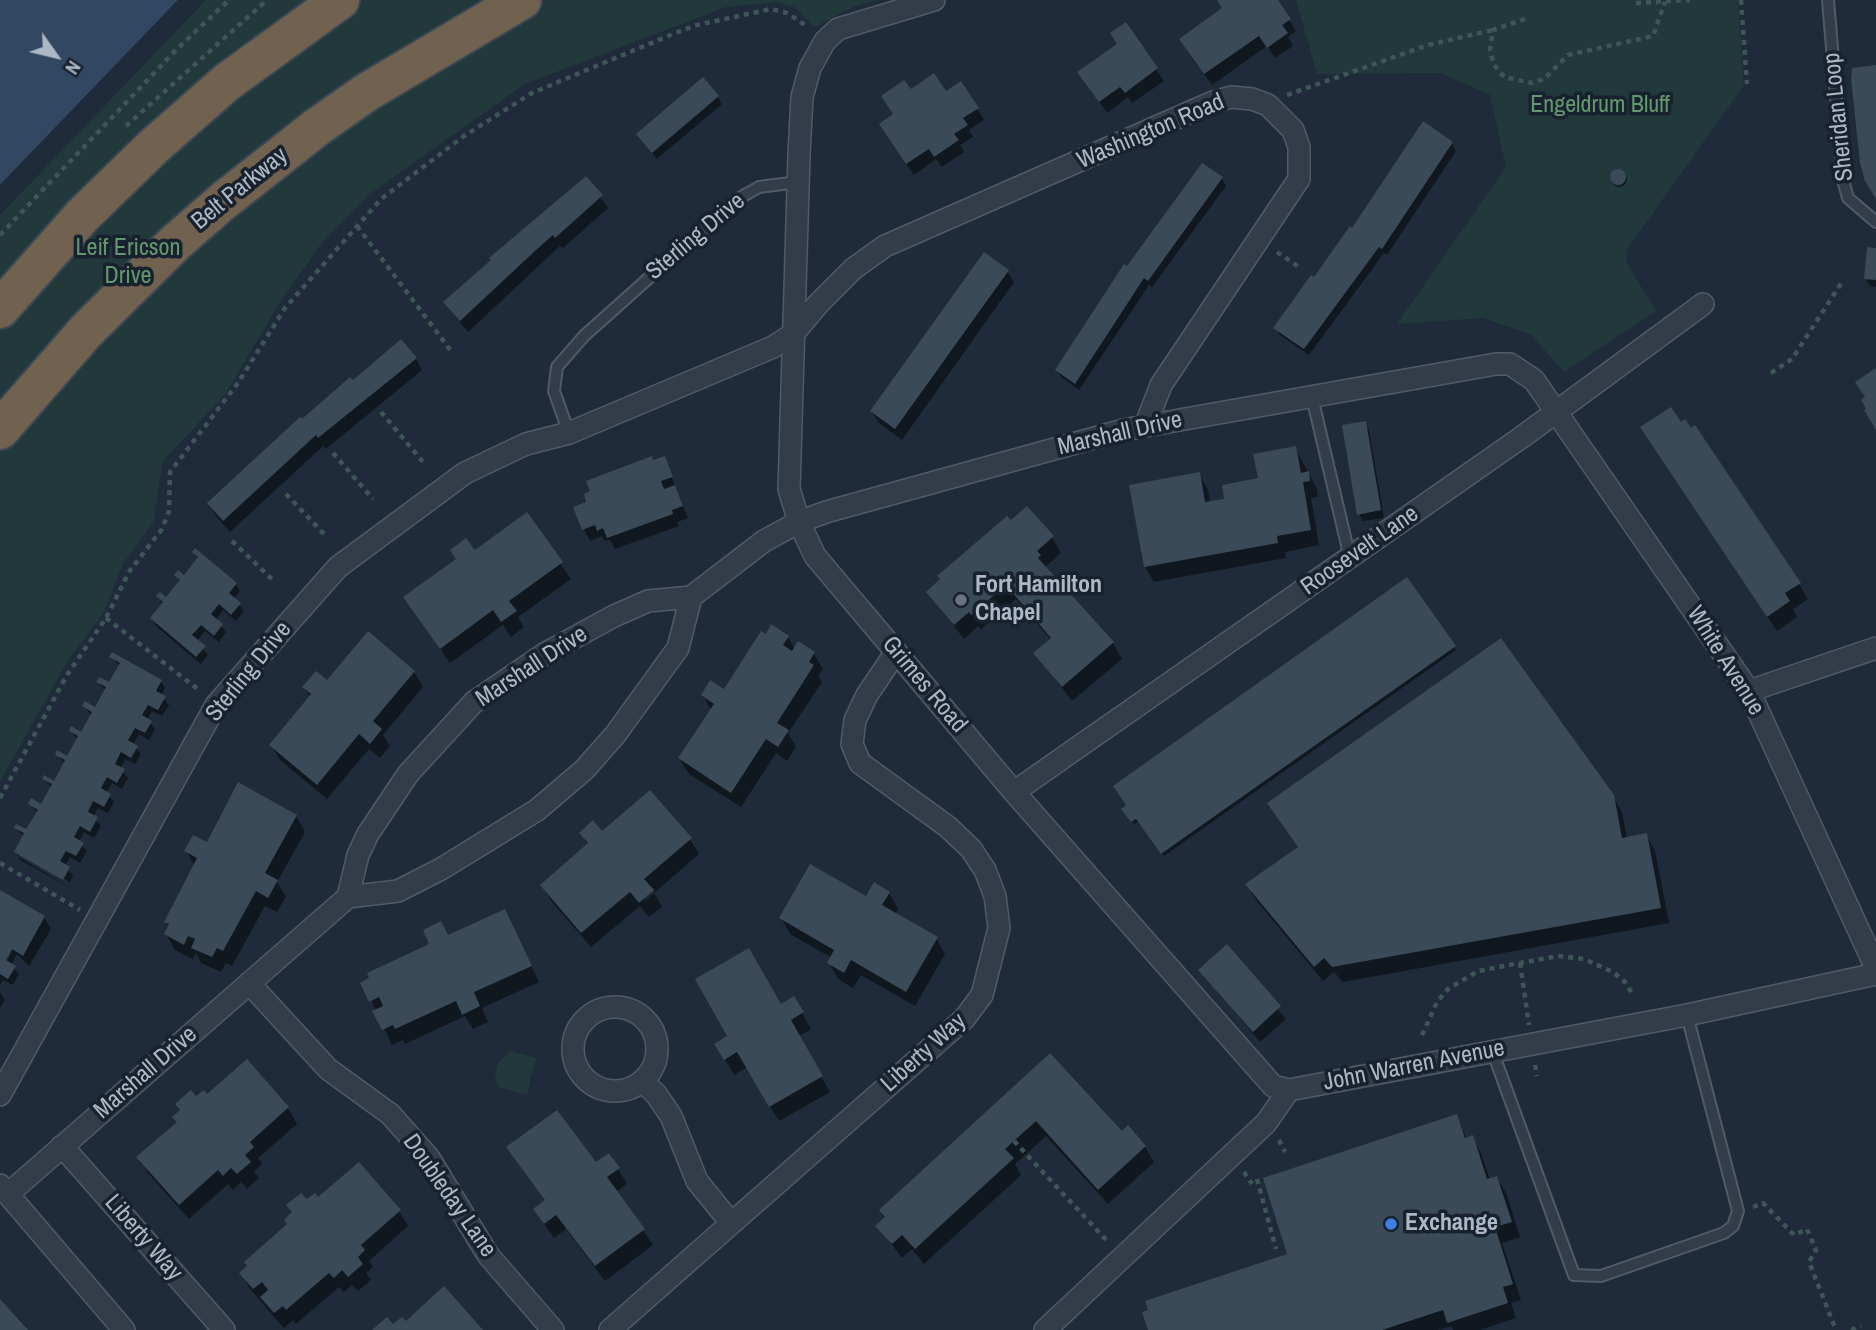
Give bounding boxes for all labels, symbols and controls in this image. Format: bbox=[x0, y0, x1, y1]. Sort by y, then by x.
north arrow bbox=[21, 21, 91, 91]
street label: Sheridan Loop bbox=[1818, 51, 1860, 183]
text: N bbox=[59, 56, 87, 80]
street label: Washington Road bbox=[1073, 88, 1229, 176]
park label: Engeldrum Bluff bbox=[1530, 92, 1670, 120]
street label: Belt Parkway bbox=[186, 142, 294, 236]
street label: Sterling Drive bbox=[641, 187, 751, 287]
park label: Leif Ericson Drive bbox=[75, 235, 181, 291]
street label: Marshall Drive bbox=[1055, 406, 1185, 462]
street label: Roosevelt Lane bbox=[1296, 500, 1424, 602]
place label: Fort Hamilton Chapel bbox=[975, 572, 1102, 628]
marker: Fort Hamilton Chapel bbox=[953, 592, 969, 608]
street label: White Avenue bbox=[1680, 601, 1770, 721]
street label: Sterling Drive bbox=[200, 616, 298, 728]
street label: Marshall Drive bbox=[471, 620, 593, 714]
street label: Grimes Road bbox=[875, 631, 973, 739]
street label: Liberty Way bbox=[876, 1007, 972, 1099]
street label: Marshall Drive bbox=[89, 1021, 203, 1125]
street label: John Warren Avenue bbox=[1321, 1034, 1507, 1098]
street label: Doubleday Lane bbox=[396, 1129, 502, 1263]
street label: Liberty Way bbox=[98, 1189, 188, 1287]
place label: Exchange bbox=[1405, 1210, 1498, 1238]
marker: Exchange bbox=[1383, 1216, 1399, 1232]

